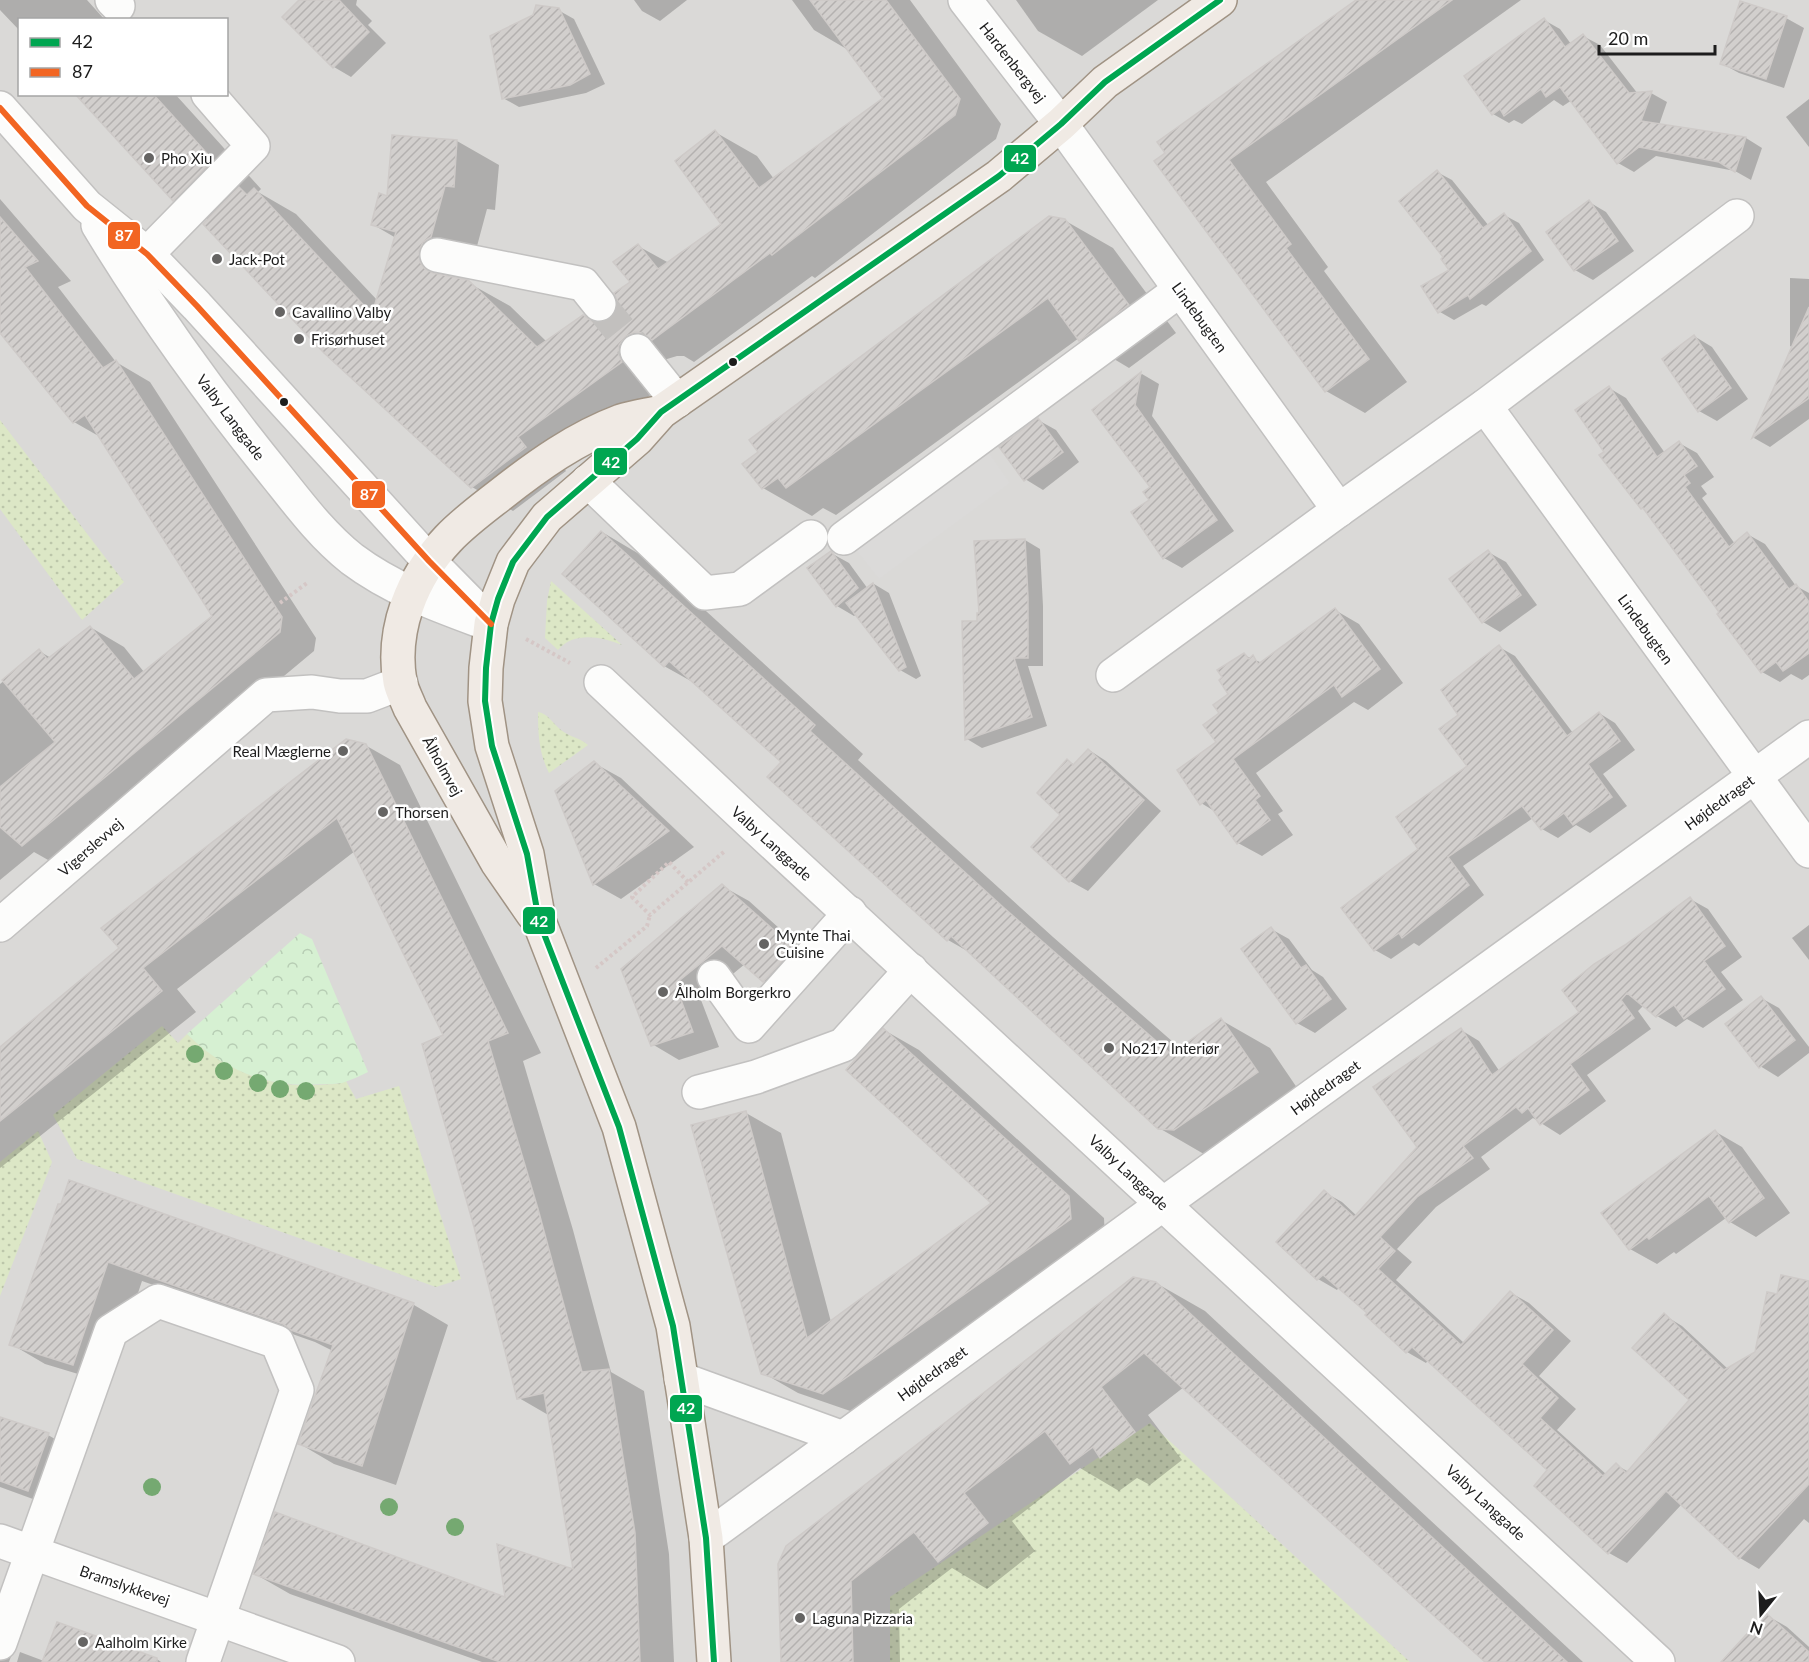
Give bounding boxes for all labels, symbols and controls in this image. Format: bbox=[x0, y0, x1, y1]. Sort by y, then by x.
legend bbox=[18, 18, 228, 96]
street label: Hardenbergvej bbox=[976, 18, 1050, 106]
scale bar bbox=[1599, 18, 1714, 56]
text: 20 m bbox=[1608, 27, 1648, 49]
text: 42 bbox=[72, 30, 93, 52]
text: 87 bbox=[72, 60, 93, 82]
line badge: 42 bbox=[1003, 144, 1037, 173]
text: 42 bbox=[1011, 148, 1029, 167]
place label: Pho Xiu bbox=[161, 149, 212, 167]
marker: Pho Xiu bbox=[142, 151, 156, 165]
line badge: 87 bbox=[107, 221, 141, 250]
text: 87 bbox=[115, 225, 133, 244]
place label: Jack-Pot bbox=[229, 250, 285, 268]
marker: Jack-Pot bbox=[210, 252, 224, 266]
street label: Lindebugten bbox=[1169, 278, 1231, 356]
place label: Cavallino Valby bbox=[292, 303, 391, 321]
marker: Cavallino Valby bbox=[273, 305, 287, 319]
place label: Frisørhuset bbox=[311, 330, 385, 348]
marker: Frisørhuset bbox=[292, 332, 306, 346]
unlabelled marker bbox=[727, 356, 739, 368]
street label: Valby Langgade bbox=[193, 371, 269, 463]
unlabelled marker bbox=[278, 396, 290, 408]
line badge: 42 bbox=[593, 447, 628, 476]
text: 42 bbox=[602, 452, 620, 471]
line badge: 87 bbox=[351, 480, 386, 509]
text: 87 bbox=[360, 484, 378, 503]
street label: Lindebugten bbox=[1615, 590, 1677, 668]
street label: Ålholmvej bbox=[419, 733, 467, 799]
place label: Real Mæglerne bbox=[233, 742, 331, 760]
marker: Real Mæglerne bbox=[336, 744, 350, 758]
street label: Højdedraget bbox=[1681, 770, 1758, 833]
street label: Valby Langgade bbox=[728, 802, 816, 884]
place label: Thorsen bbox=[395, 803, 449, 821]
marker: Thorsen bbox=[376, 805, 390, 819]
street label: Vigerslevvej bbox=[54, 814, 126, 880]
line badge: 42 bbox=[522, 906, 556, 935]
text: 42 bbox=[530, 911, 548, 930]
place label: Mynte Thai Cuisine bbox=[776, 926, 851, 961]
marker: Mynte Thai Cuisine bbox=[757, 937, 771, 951]
place label: Ålholm Borgerkro bbox=[675, 983, 791, 1001]
marker: Ålholm Borgerkro bbox=[656, 985, 670, 999]
place label: No217 Interiør bbox=[1121, 1039, 1220, 1057]
marker: No217 Interiør bbox=[1102, 1041, 1116, 1055]
street label: Højdedraget bbox=[1287, 1055, 1364, 1118]
street label: Valby Langgade bbox=[1085, 1131, 1173, 1214]
street label: Højdedraget bbox=[894, 1341, 971, 1404]
line badge: 42 bbox=[669, 1394, 703, 1423]
text: 42 bbox=[677, 1398, 695, 1417]
street label: Valby Langgade bbox=[1442, 1461, 1530, 1544]
street label: Bramslykkevej bbox=[78, 1561, 172, 1609]
north arrow bbox=[1731, 1584, 1791, 1644]
place label: Laguna Pizzaria bbox=[812, 1609, 913, 1627]
marker: Laguna Pizzaria bbox=[793, 1611, 807, 1625]
text: N bbox=[1747, 1618, 1765, 1640]
place label: Aalholm Kirke bbox=[95, 1633, 187, 1651]
marker: Aalholm Kirke bbox=[76, 1635, 90, 1649]

